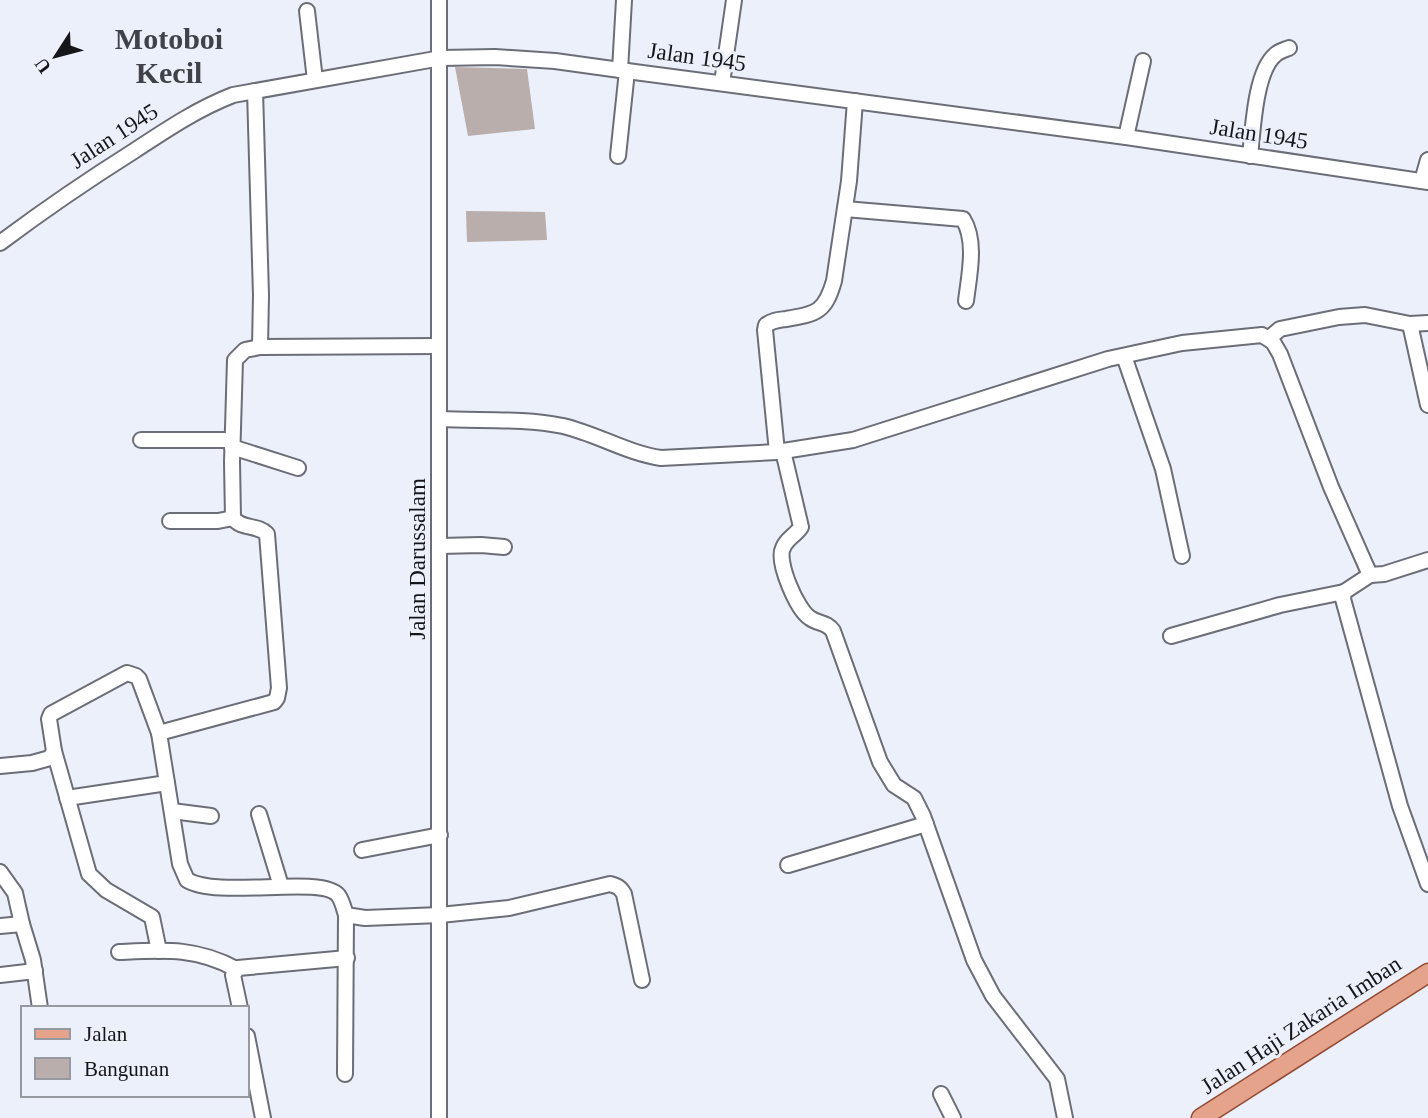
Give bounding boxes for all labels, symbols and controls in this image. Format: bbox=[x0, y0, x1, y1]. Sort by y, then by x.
north arrow bbox=[21, 21, 91, 91]
district label: Motoboi Kecil bbox=[115, 22, 223, 89]
street label: Jalan 1945 bbox=[646, 38, 748, 76]
text: U bbox=[30, 54, 55, 77]
street label: Jalan 1945 bbox=[66, 99, 162, 173]
street label: Jalan 1945 bbox=[1208, 114, 1310, 154]
street label: Jalan Darussalam bbox=[405, 478, 430, 640]
street label: Jalan Haji Zakaria Imban bbox=[1196, 951, 1406, 1099]
legend bbox=[21, 1006, 248, 1097]
text: Jalan bbox=[84, 1022, 128, 1046]
text: Bangunan bbox=[84, 1057, 170, 1081]

